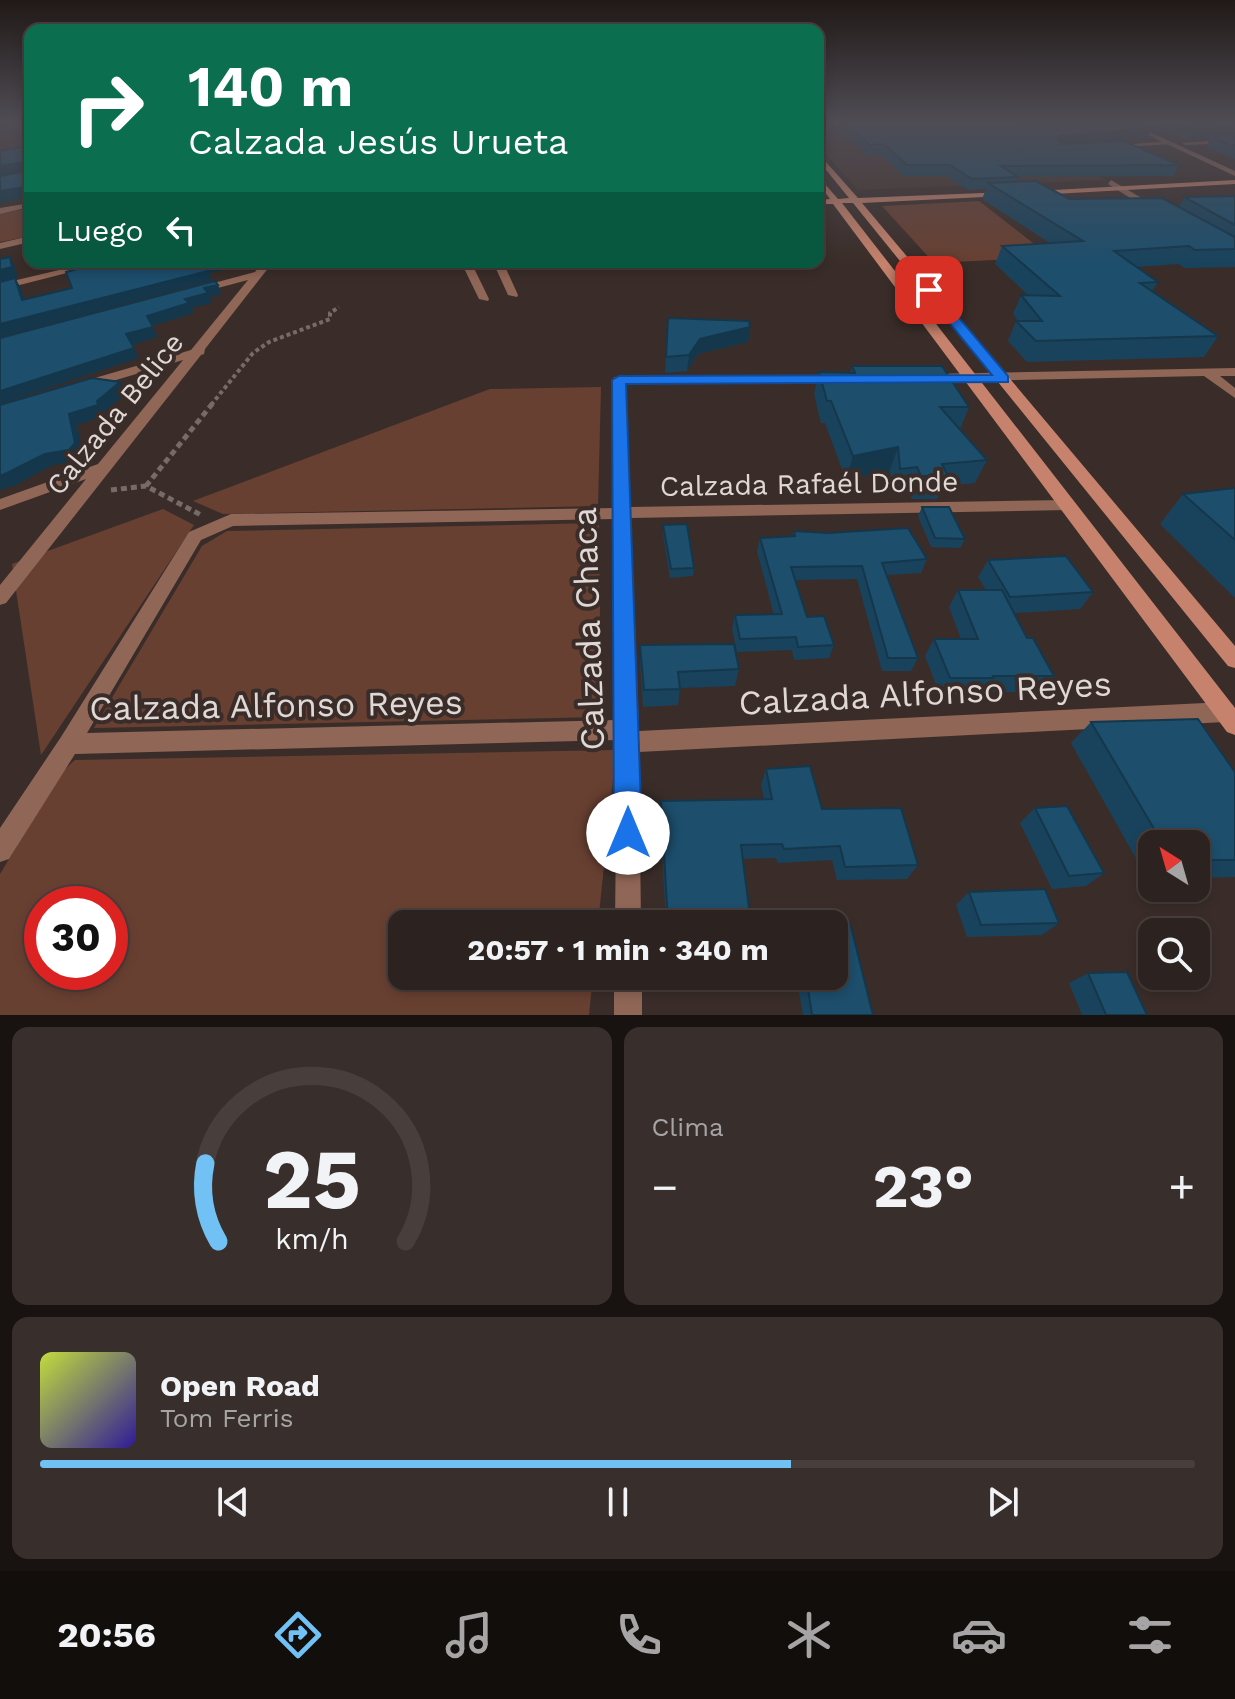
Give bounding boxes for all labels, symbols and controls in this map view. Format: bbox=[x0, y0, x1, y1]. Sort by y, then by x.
text: 140 m bbox=[188, 54, 353, 120]
icon: right bbox=[56, 56, 160, 160]
text: Calzada Jesús Urueta bbox=[188, 121, 568, 163]
icon: left bbox=[159, 208, 203, 252]
text: Luego bbox=[56, 213, 143, 248]
pin bbox=[895, 256, 963, 324]
icon: arrive bbox=[907, 268, 951, 312]
street label: Calzada Belice bbox=[40, 326, 190, 502]
street label: Calzada Rafaél Donde bbox=[660, 465, 958, 503]
street label: Calzada Chaca bbox=[564, 507, 612, 751]
street label: Calzada Alfonso Reyes bbox=[738, 663, 1112, 723]
street label: Calzada Alfonso Reyes bbox=[89, 682, 463, 728]
position arrow bbox=[586, 791, 670, 875]
north arrow bbox=[1138, 830, 1210, 902]
map controls bbox=[1138, 830, 1210, 990]
speed limit sign: 30 bbox=[24, 886, 128, 990]
button: search bbox=[1138, 918, 1210, 990]
text: 20:57 · 1 min · 340 m bbox=[467, 932, 769, 967]
text: Clima bbox=[652, 1112, 724, 1142]
text: 25 bbox=[263, 1131, 361, 1228]
text: 23° bbox=[873, 1151, 974, 1222]
text: − bbox=[652, 1161, 678, 1213]
text: + bbox=[1168, 1161, 1195, 1213]
text: km/h bbox=[275, 1222, 349, 1256]
text: Open Road bbox=[160, 1368, 320, 1403]
text: Tom Ferris bbox=[160, 1403, 293, 1433]
icon: previous bbox=[211, 1480, 255, 1524]
icon: pause bbox=[596, 1480, 640, 1524]
icon: next bbox=[981, 1480, 1025, 1524]
icon: directions bbox=[270, 1607, 326, 1663]
icon: music bbox=[441, 1607, 497, 1663]
icon: phone bbox=[611, 1607, 667, 1663]
icon: climate bbox=[781, 1607, 837, 1663]
icon: car bbox=[951, 1607, 1007, 1663]
icon: filters bbox=[1122, 1607, 1178, 1663]
text: 20:56 bbox=[57, 1614, 156, 1656]

